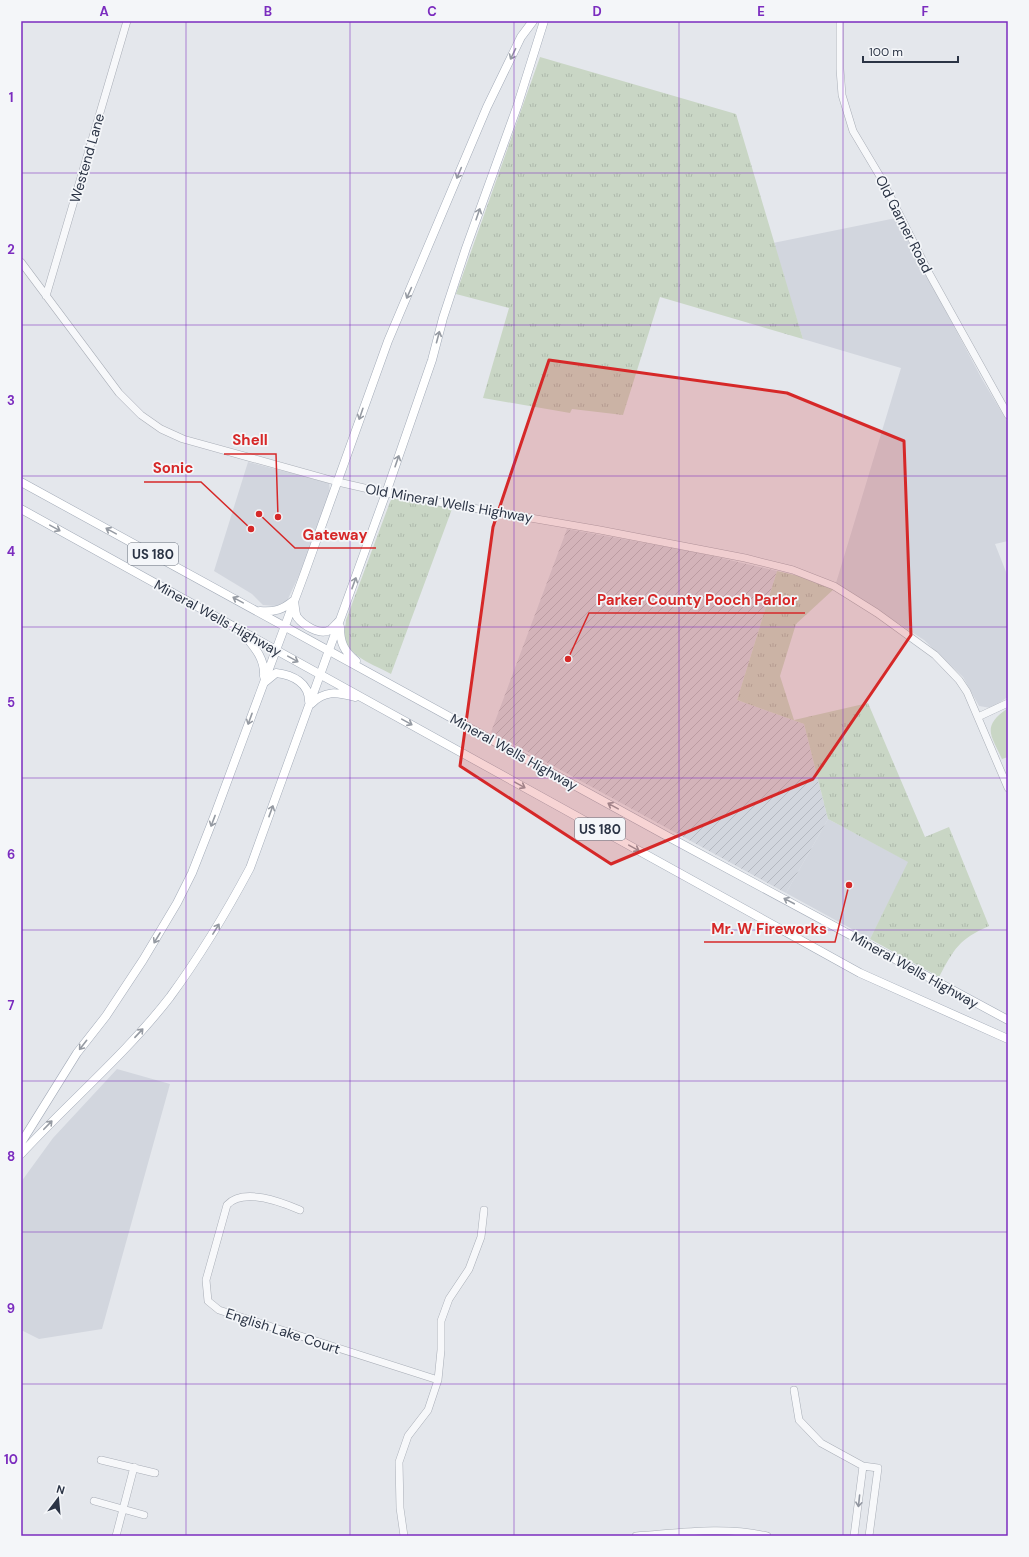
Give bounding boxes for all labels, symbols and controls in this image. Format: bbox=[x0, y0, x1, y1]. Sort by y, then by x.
text: A bbox=[99, 3, 109, 20]
text: B bbox=[264, 3, 272, 20]
text: C bbox=[427, 3, 437, 20]
text: D bbox=[592, 3, 602, 20]
text: E bbox=[757, 3, 765, 20]
text: F bbox=[921, 3, 929, 20]
scale bar bbox=[863, 38, 958, 64]
text: 100 m bbox=[869, 44, 903, 60]
one-way arrow bbox=[509, 48, 516, 60]
text: 1 bbox=[9, 89, 13, 106]
street label: Westend Lane bbox=[66, 111, 108, 205]
one-way arrow bbox=[455, 166, 463, 178]
street label: Old Garner Road bbox=[872, 172, 936, 276]
one-way arrow bbox=[475, 207, 482, 220]
text: 2 bbox=[7, 241, 15, 258]
one-way arrow bbox=[405, 286, 412, 298]
one-way arrow bbox=[435, 331, 442, 344]
text: 3 bbox=[7, 392, 15, 409]
one-way arrow bbox=[357, 407, 364, 420]
callout: Shell bbox=[224, 427, 276, 454]
text: Shell bbox=[232, 430, 268, 450]
callout: Sonic bbox=[144, 455, 201, 482]
one-way arrow bbox=[394, 455, 402, 467]
text: Sonic bbox=[153, 458, 193, 478]
street label: Old Mineral Wells Highway bbox=[364, 479, 534, 527]
callout: Gateway bbox=[295, 521, 376, 548]
one-way arrow bbox=[49, 525, 61, 533]
text: Gateway bbox=[303, 525, 367, 545]
one-way arrow bbox=[106, 527, 118, 535]
text: 4 bbox=[7, 543, 15, 560]
road number: US 180 bbox=[128, 543, 178, 565]
street label: Mineral Wells Highway bbox=[151, 575, 285, 661]
one-way arrow bbox=[350, 578, 358, 590]
callout: Parker County Pooch Parlor bbox=[589, 586, 805, 613]
text: Parker County Pooch Parlor bbox=[597, 590, 797, 610]
one-way arrow bbox=[232, 596, 244, 604]
one-way arrow bbox=[287, 656, 299, 664]
text: 5 bbox=[7, 694, 15, 711]
street label: Mineral Wells Highway bbox=[447, 709, 581, 795]
one-way arrow bbox=[246, 713, 254, 725]
one-way arrow bbox=[400, 719, 412, 727]
one-way arrow bbox=[514, 782, 526, 789]
one-way arrow bbox=[607, 802, 619, 810]
one-way arrow bbox=[267, 805, 275, 817]
one-way arrow bbox=[208, 815, 216, 827]
road number: US 180 bbox=[575, 818, 625, 840]
one-way arrow bbox=[628, 845, 640, 852]
text: 6 bbox=[7, 846, 15, 863]
one-way arrow bbox=[783, 897, 795, 905]
callout: Mr. W Fireworks bbox=[704, 915, 835, 942]
text: Mr. W Fireworks bbox=[711, 919, 827, 939]
one-way arrow bbox=[212, 923, 220, 934]
street label: Mineral Wells Highway bbox=[848, 927, 982, 1013]
one-way arrow bbox=[152, 932, 160, 944]
text: 7 bbox=[8, 997, 15, 1014]
one-way arrow bbox=[134, 1028, 144, 1038]
one-way arrow bbox=[79, 1040, 87, 1051]
one-way arrow bbox=[43, 1120, 52, 1130]
text: 8 bbox=[7, 1148, 15, 1165]
text: 9 bbox=[7, 1300, 15, 1317]
street label: English Lake Court bbox=[223, 1304, 343, 1358]
text: 10 bbox=[4, 1451, 18, 1468]
north arrow bbox=[38, 1479, 78, 1519]
text: N bbox=[55, 1482, 67, 1497]
one-way arrow bbox=[856, 1494, 863, 1507]

